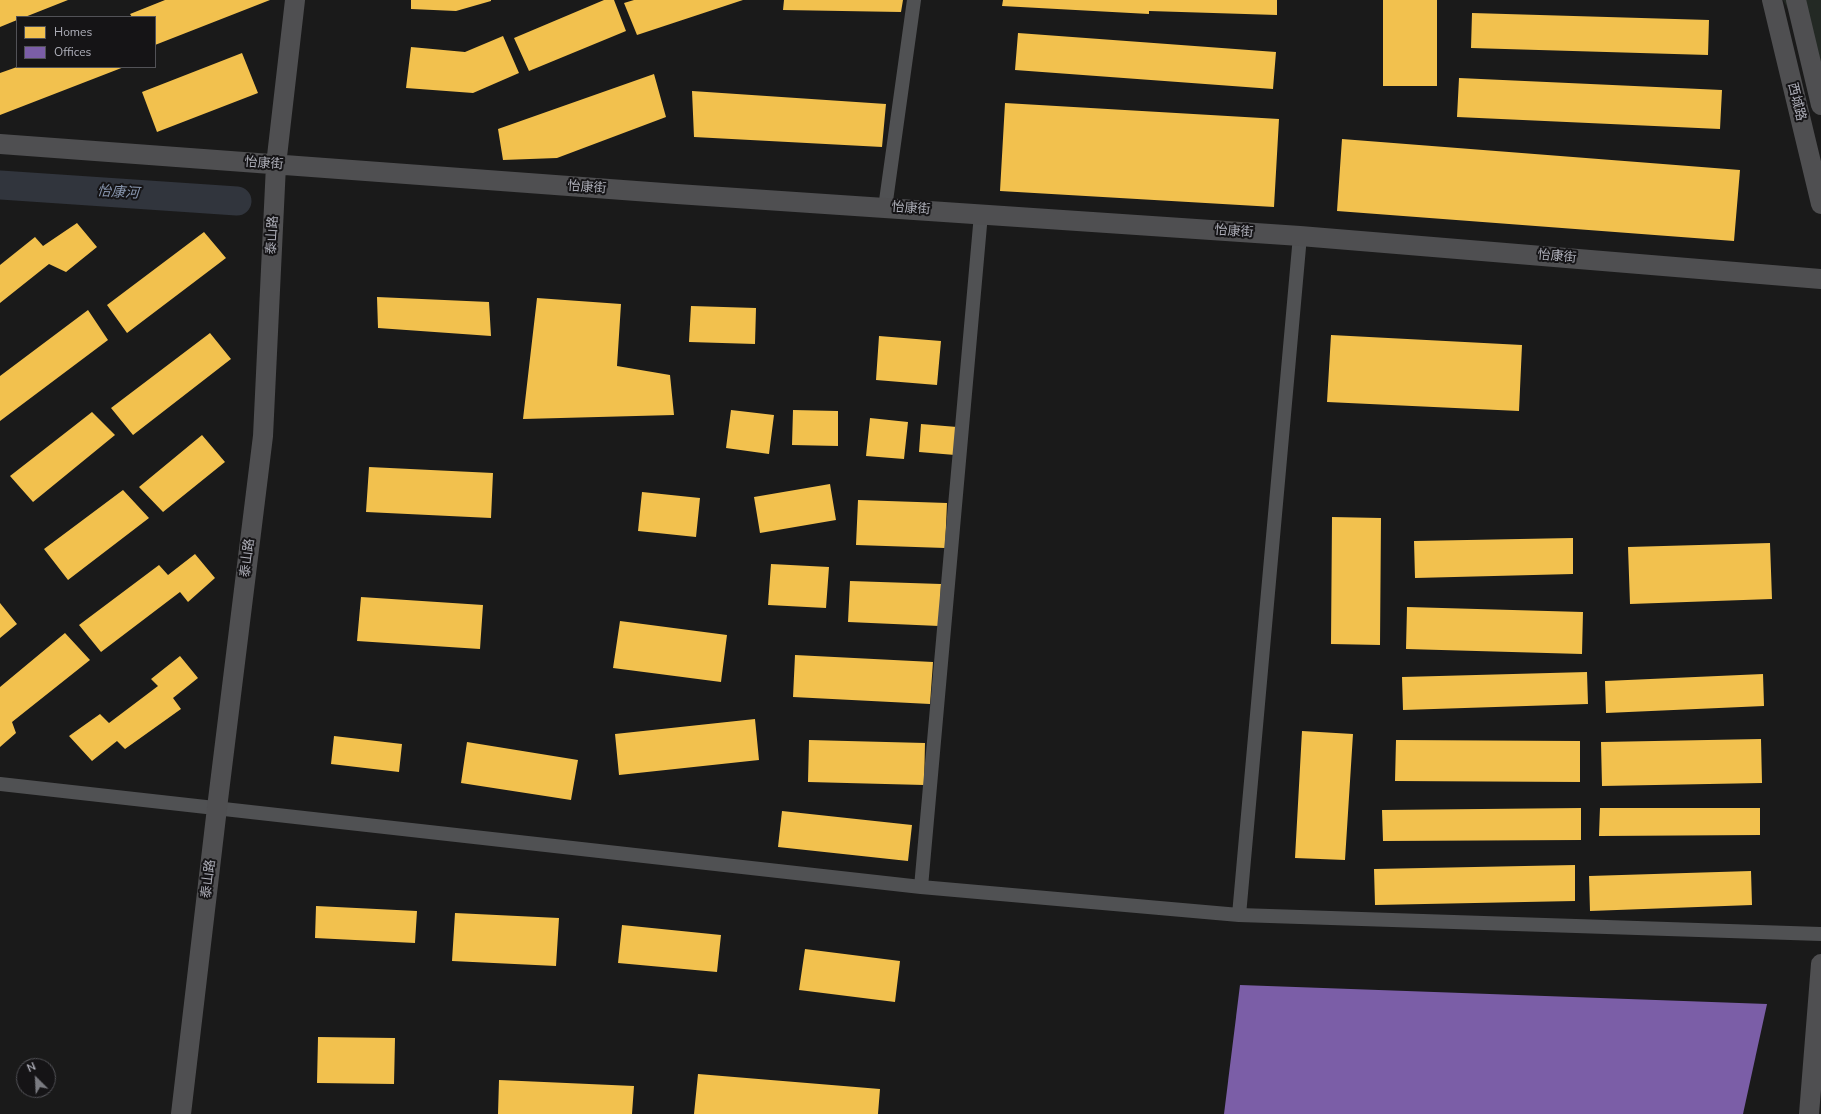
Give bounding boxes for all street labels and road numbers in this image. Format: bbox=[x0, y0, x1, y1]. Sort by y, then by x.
street label: 西城路 bbox=[1784, 81, 1808, 123]
street label: 怡康街 bbox=[244, 155, 284, 173]
street label: 怡康街 bbox=[567, 179, 607, 197]
street label: 怡康街 bbox=[891, 200, 931, 218]
street label: 泰山路 bbox=[264, 215, 282, 255]
street label: 怡康街 bbox=[1214, 223, 1254, 241]
street label: 怡康街 bbox=[1537, 248, 1577, 266]
street label: 泰山路 bbox=[238, 538, 258, 578]
street label: 泰山路 bbox=[199, 859, 219, 899]

